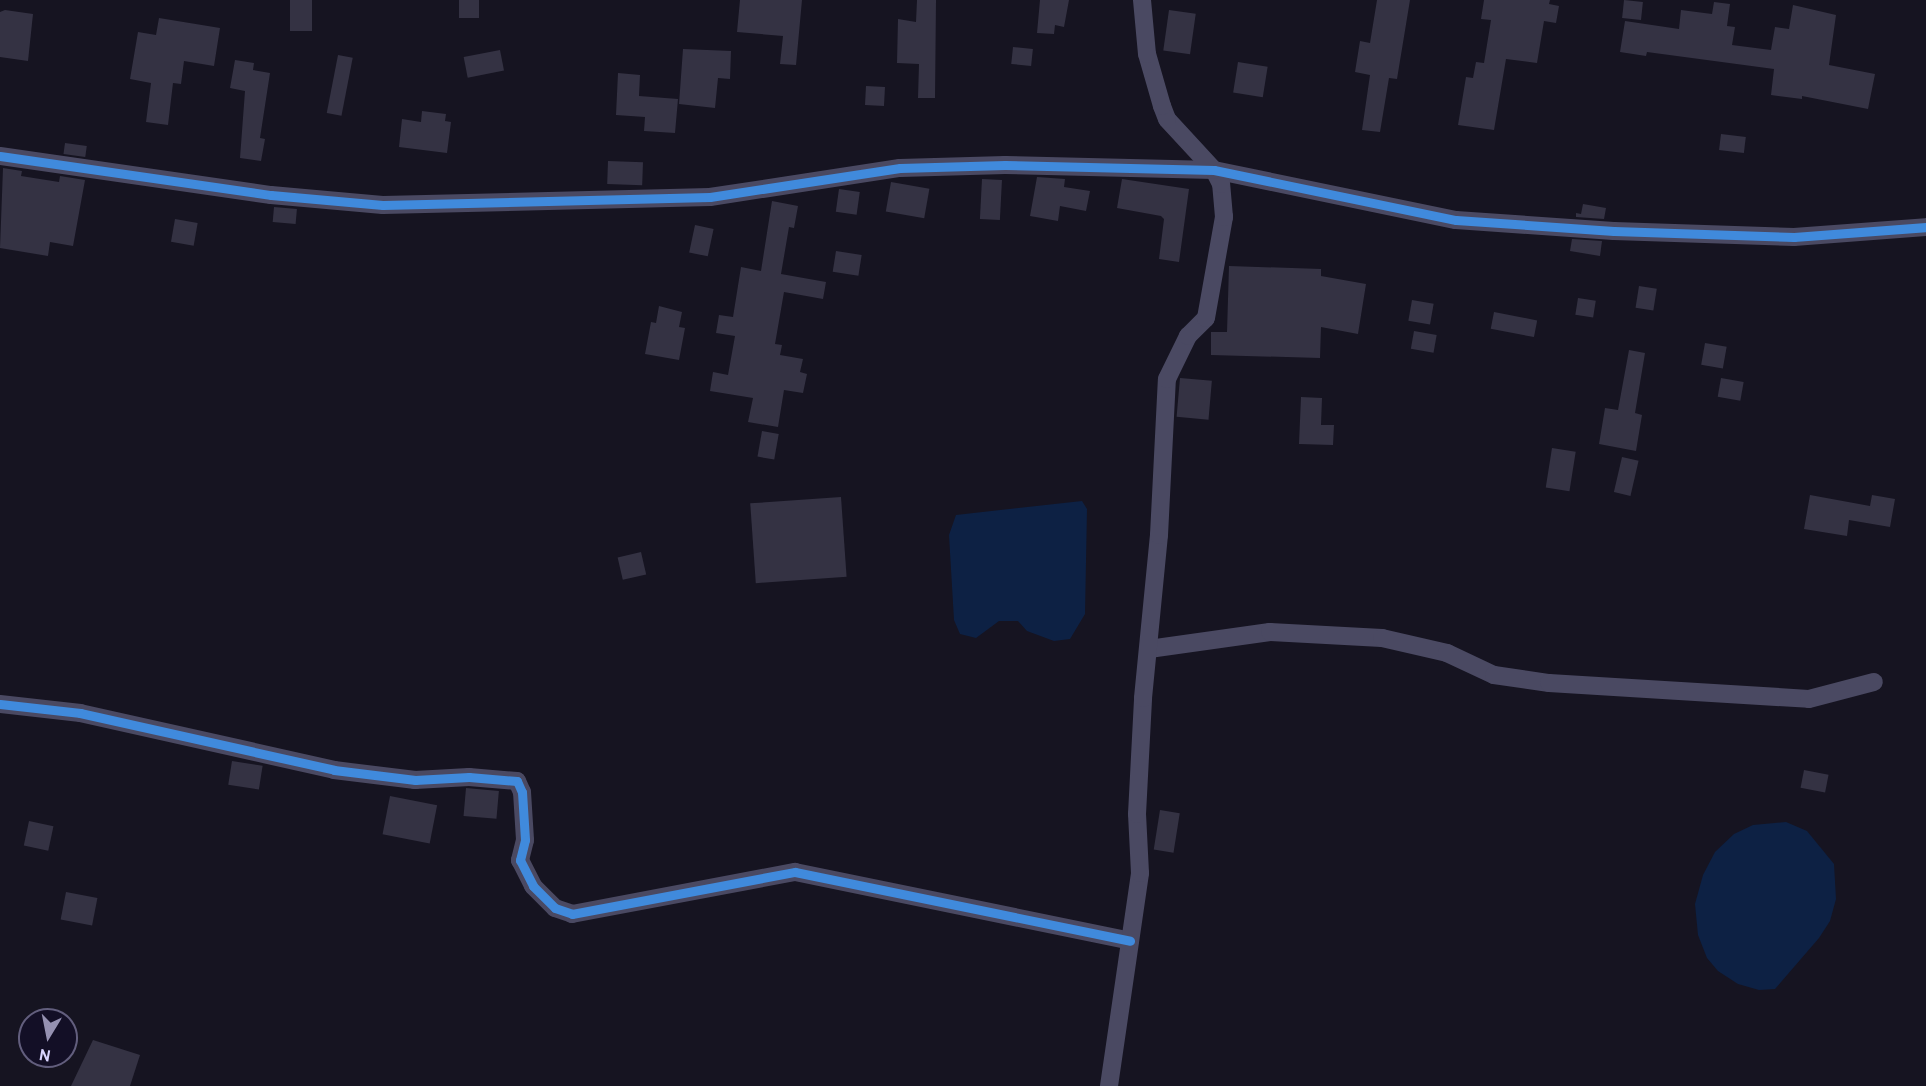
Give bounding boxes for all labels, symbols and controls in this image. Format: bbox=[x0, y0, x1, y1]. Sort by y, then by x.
north arrow bbox=[18, 1008, 78, 1068]
text: N bbox=[38, 1043, 53, 1065]

